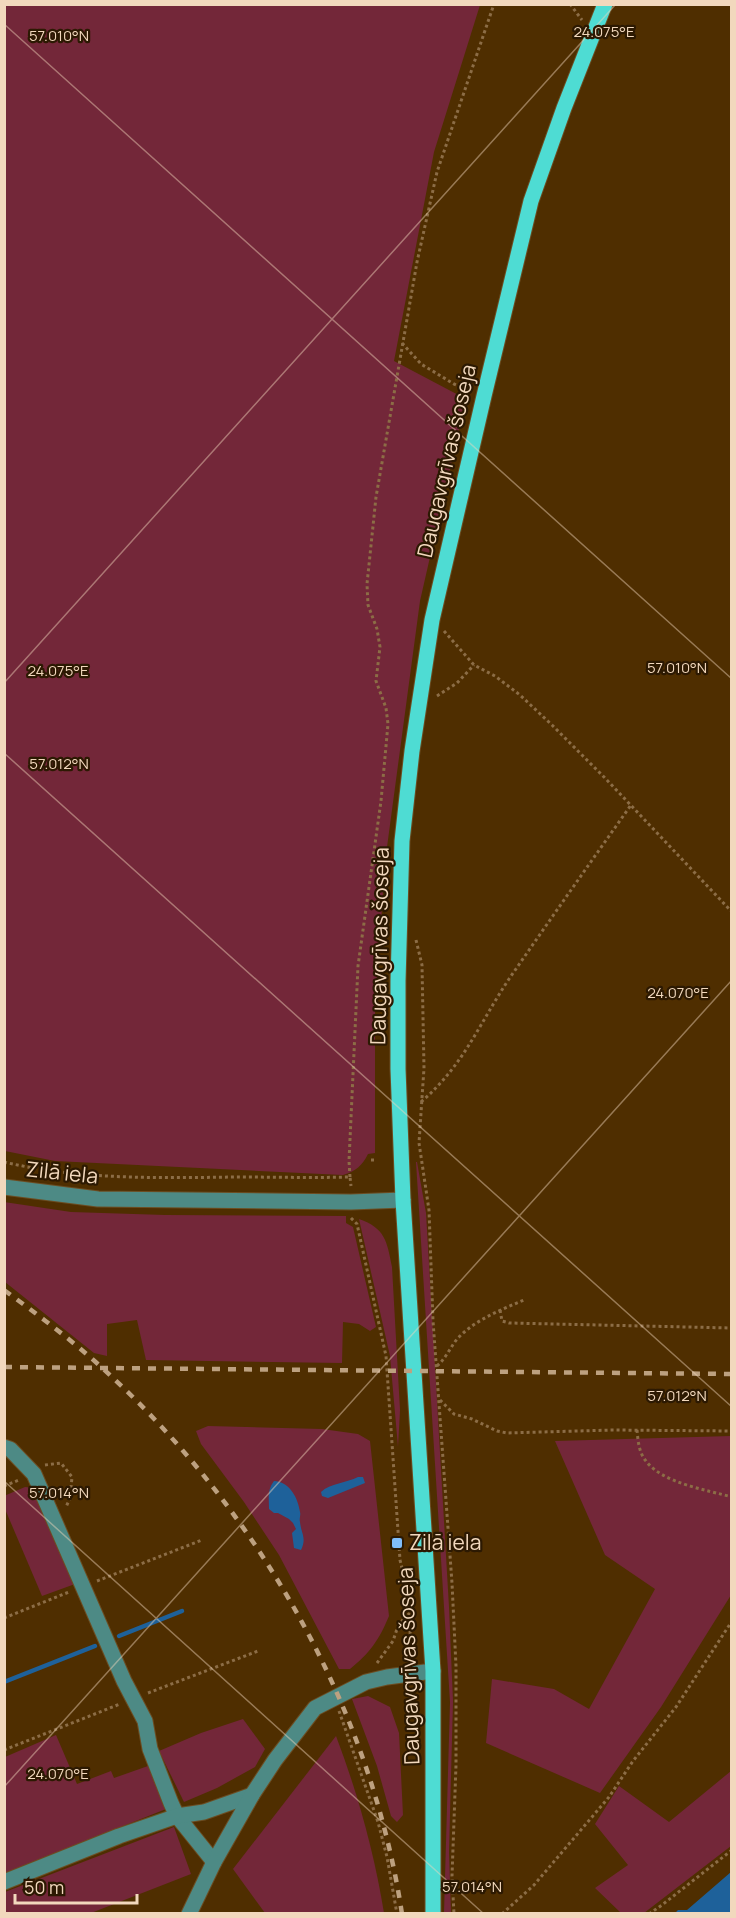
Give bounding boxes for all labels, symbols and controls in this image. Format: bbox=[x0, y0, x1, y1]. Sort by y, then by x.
text: 24.075°E bbox=[573, 21, 635, 42]
text: 57.010°N bbox=[29, 25, 89, 46]
street label: Daugavgrīvas šoseja bbox=[410, 361, 482, 560]
text: 57.010°N bbox=[647, 657, 707, 678]
text: 24.075°E bbox=[27, 660, 89, 681]
text: 57.012°N bbox=[29, 753, 89, 774]
street label: Daugavgrīvas šoseja bbox=[363, 847, 395, 1045]
text: 24.070°E bbox=[647, 982, 709, 1003]
street label: Zilā iela bbox=[25, 1154, 100, 1190]
text: 57.012°N bbox=[647, 1385, 707, 1406]
text: 57.014°N bbox=[29, 1482, 89, 1503]
place label: Zilā iela bbox=[409, 1528, 481, 1556]
marker: Zilā iela bbox=[390, 1536, 404, 1550]
street label: Daugavgrīvas šoseja bbox=[391, 1567, 425, 1765]
text: 24.070°E bbox=[27, 1763, 89, 1784]
scale bar bbox=[15, 1867, 136, 1905]
text: 50 m bbox=[24, 1875, 64, 1899]
text: 57.014°N bbox=[442, 1876, 502, 1897]

